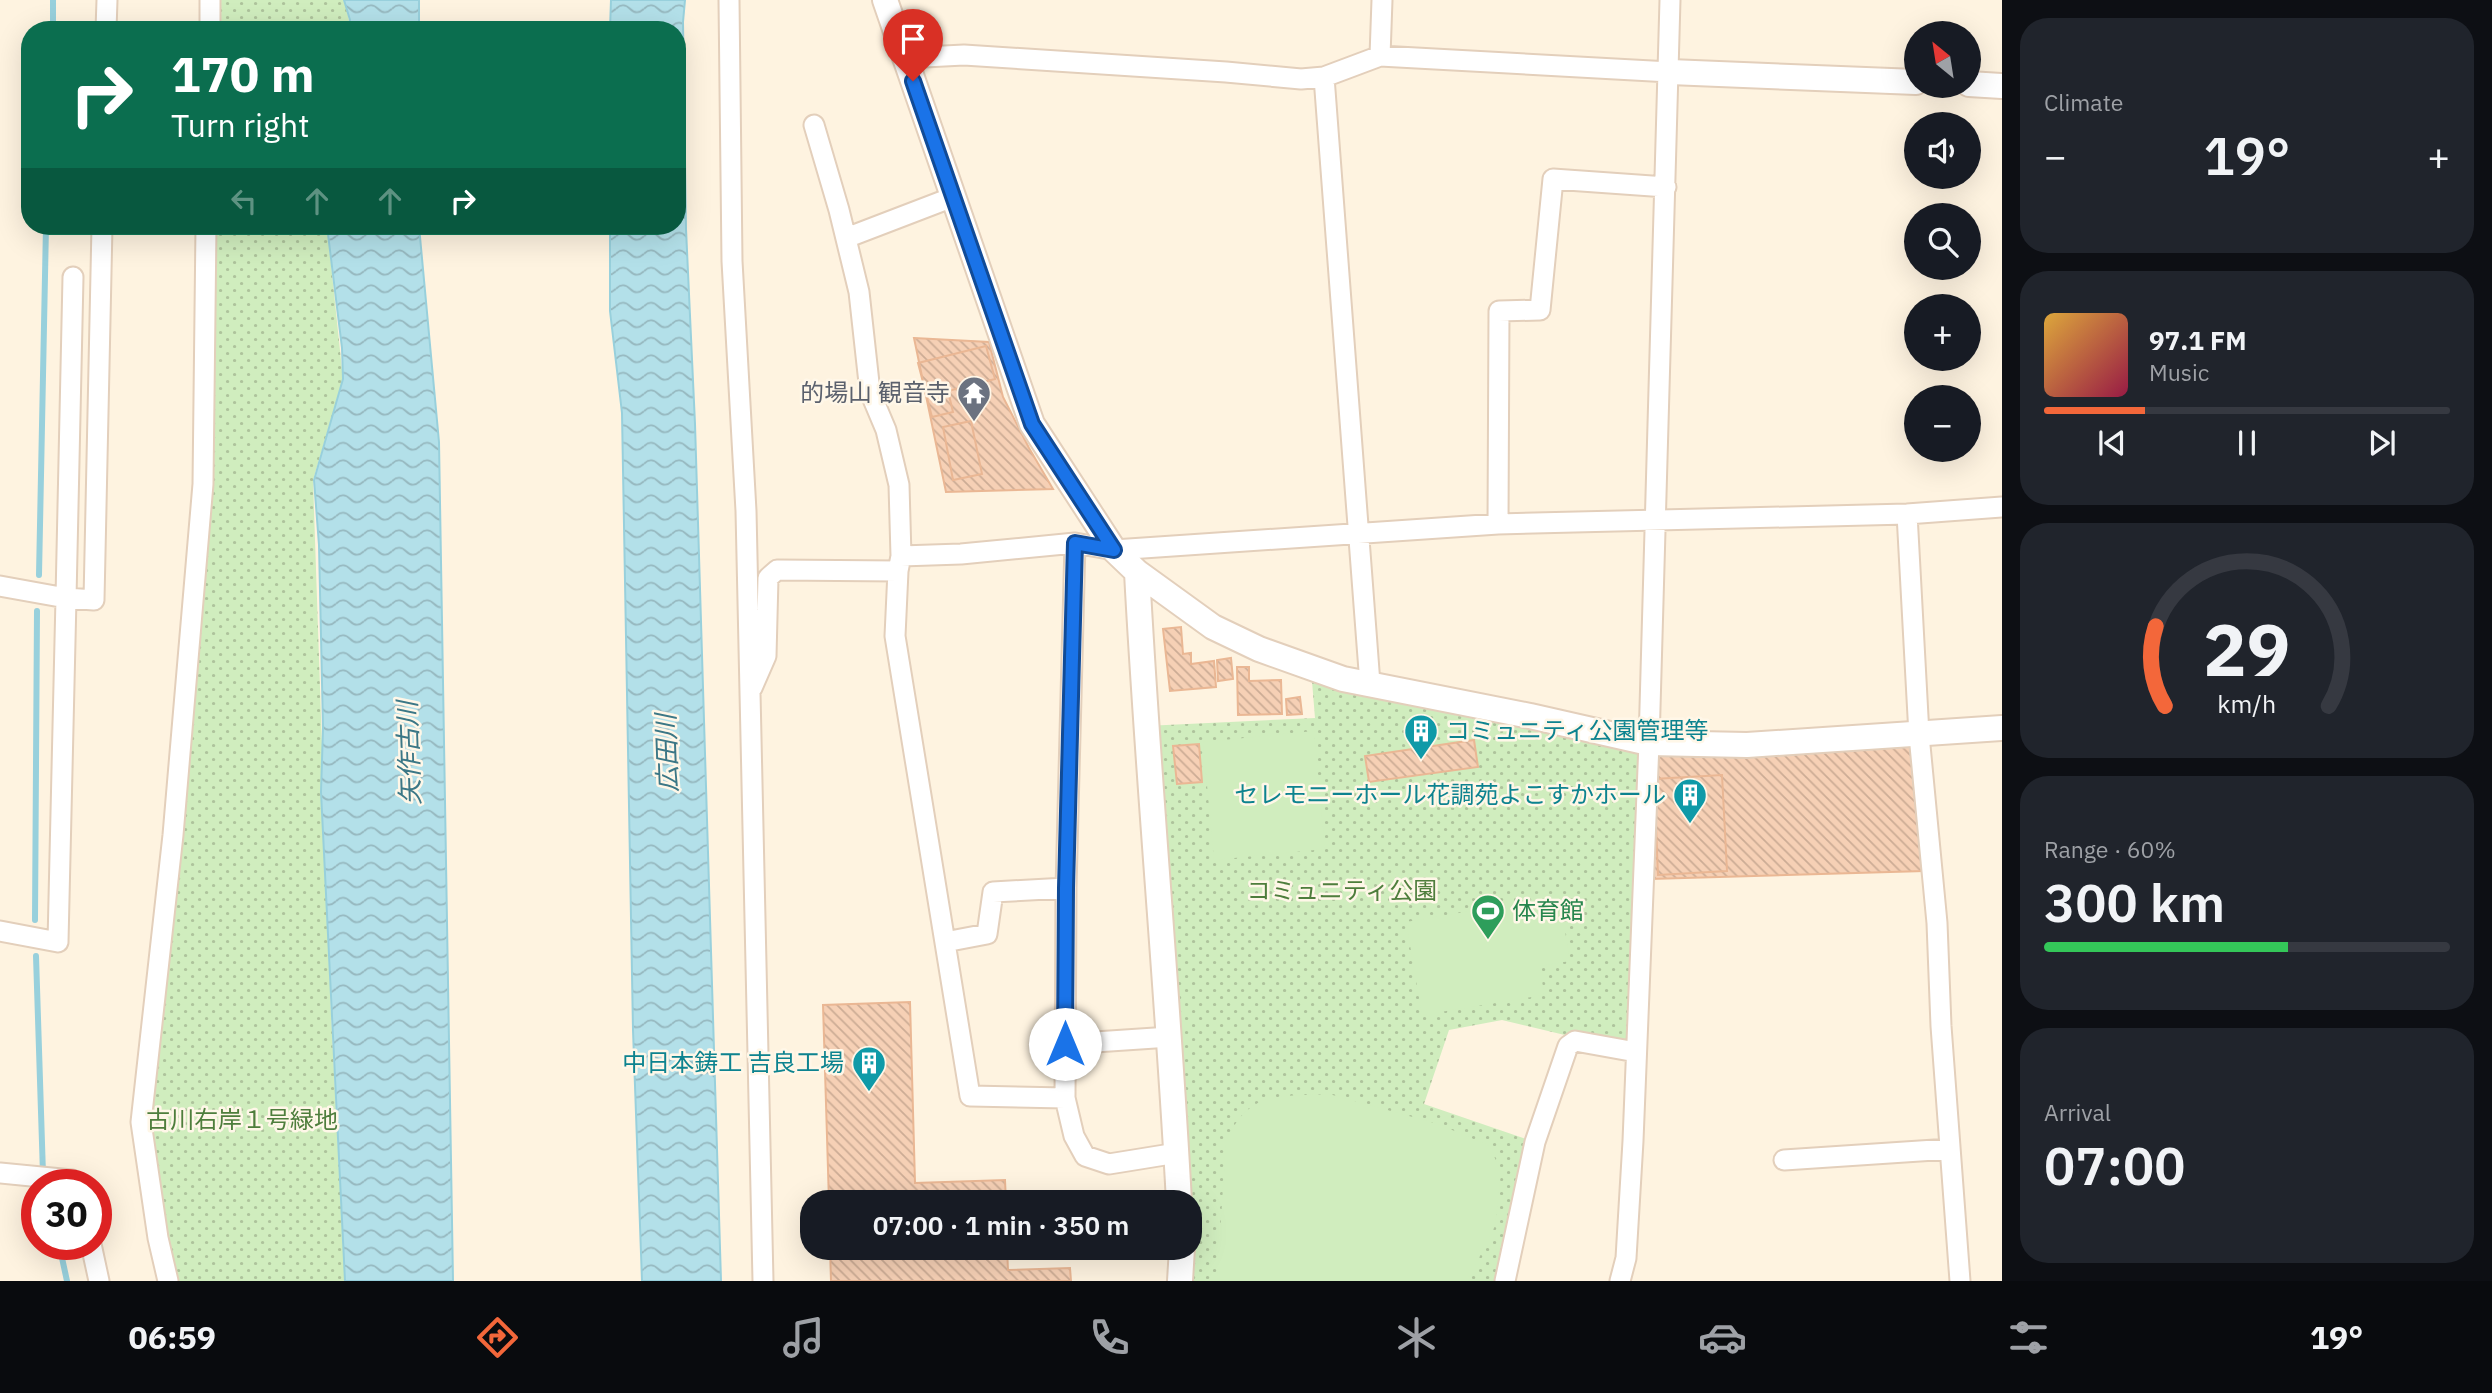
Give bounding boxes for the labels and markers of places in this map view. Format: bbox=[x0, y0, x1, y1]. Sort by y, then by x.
pin bbox=[883, 9, 943, 81]
temple icon: 的場山 観音寺 bbox=[955, 374, 993, 423]
place label: 的場山 観音寺 bbox=[800, 376, 950, 408]
building icon: コミュニティ公園管理等 bbox=[1402, 712, 1440, 761]
place label: コミュニティ公園管理等 bbox=[1446, 714, 1709, 746]
building icon: セレモニーホール花調苑よこすかホール bbox=[1671, 776, 1709, 825]
place label: セレモニーホール花調苑よこすかホール bbox=[1234, 778, 1666, 810]
sports icon: 体育館 bbox=[1469, 892, 1507, 941]
place label: 体育館 bbox=[1512, 894, 1584, 926]
building icon: 中日本鋳工 吉良工場 bbox=[850, 1044, 888, 1093]
place label: 中日本鋳工 吉良工場 bbox=[622, 1046, 844, 1078]

